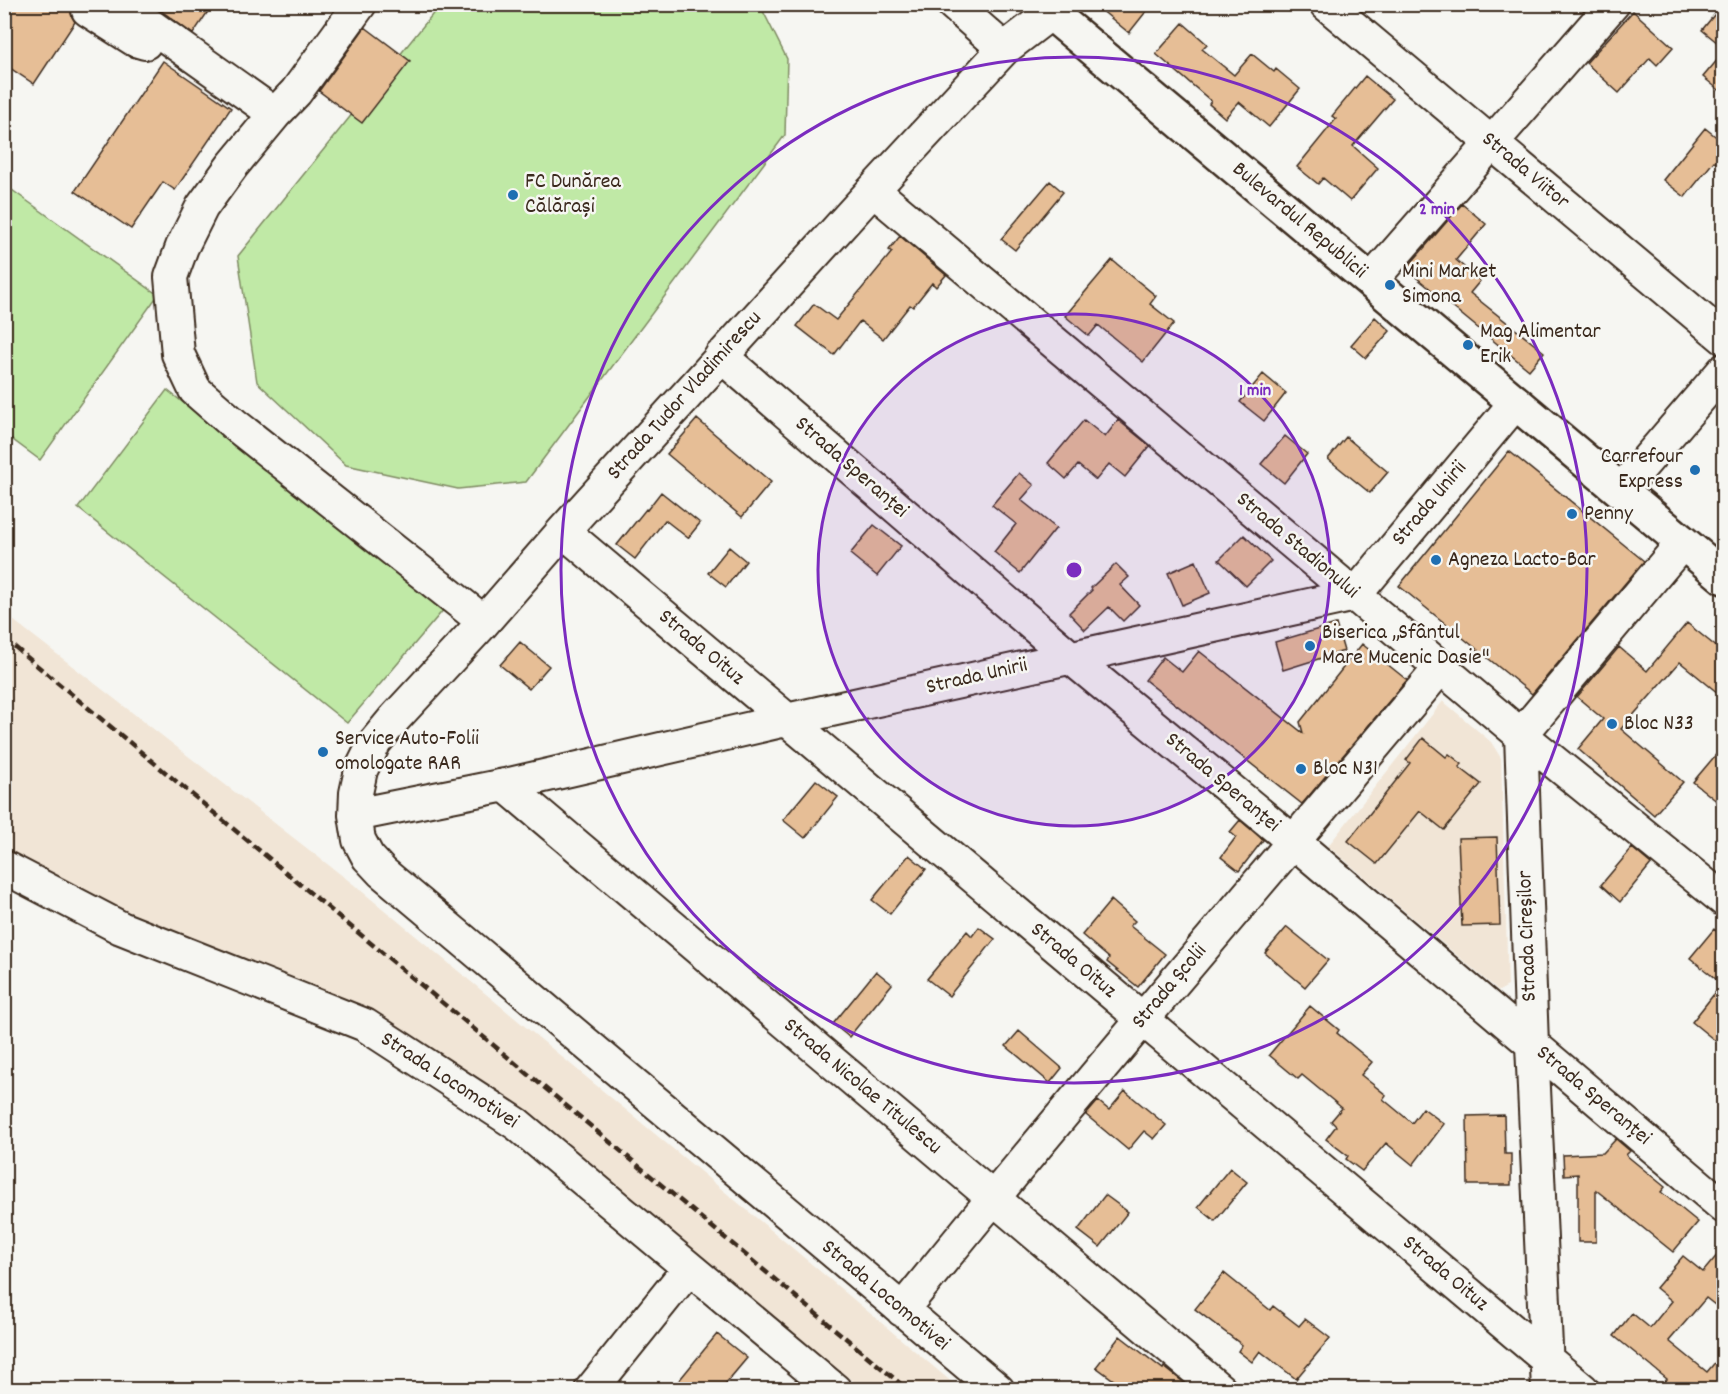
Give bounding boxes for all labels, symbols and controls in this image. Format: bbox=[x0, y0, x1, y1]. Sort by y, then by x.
street label: Strada Viitor bbox=[1474, 125, 1576, 218]
street label: Bulevardul Republicii bbox=[1225, 155, 1373, 287]
place label: FC Dunărea Călărași bbox=[525, 167, 622, 223]
marker: FC Dunărea Călărași bbox=[506, 188, 520, 202]
text: 2 min bbox=[1419, 198, 1455, 223]
place label: Mini Market Simona bbox=[1402, 257, 1496, 313]
marker: Mini Market Simona bbox=[1383, 278, 1397, 292]
street label: Strada Tudor Vladimirescu bbox=[600, 304, 770, 488]
place label: Mag Alimentar Erik bbox=[1480, 317, 1602, 373]
marker: Mag Alimentar Erik bbox=[1461, 338, 1475, 352]
text: 1 min bbox=[1239, 379, 1271, 404]
street label: Strada Speranței bbox=[787, 410, 915, 526]
place label: Carrefour Express bbox=[1601, 442, 1684, 498]
street label: Strada Unirii bbox=[1385, 455, 1475, 553]
marker: Carrefour Express bbox=[1688, 463, 1702, 477]
street label: Strada Stadionului bbox=[1229, 485, 1365, 607]
place label: Penny bbox=[1584, 499, 1634, 530]
marker: Penny bbox=[1565, 507, 1579, 521]
place label: Agneza Lacto-Bar bbox=[1448, 545, 1597, 576]
marker: Agneza Lacto-Bar bbox=[1429, 553, 1443, 567]
centre of rings bbox=[1064, 560, 1084, 580]
street label: Strada Oituz bbox=[651, 603, 752, 694]
place label: Biserica „Sfântul Mare Mucenic Dasie" bbox=[1322, 618, 1490, 674]
marker: Biserica „Sfântul Mare Mucenic Dasie" bbox=[1303, 639, 1317, 653]
street label: Strada Unirii bbox=[923, 650, 1031, 704]
place label: Bloc N33 bbox=[1624, 709, 1694, 740]
marker: Bloc N33 bbox=[1605, 717, 1619, 731]
place label: Service Auto-Folii omologate RAR bbox=[335, 724, 479, 780]
street label: Strada Speranței bbox=[1158, 725, 1286, 841]
marker: Service Auto-Folii omologate RAR bbox=[316, 745, 330, 759]
place label: Bloc N31 bbox=[1313, 754, 1378, 785]
marker: Bloc N31 bbox=[1294, 762, 1308, 776]
street label: Strada Cireșilor bbox=[1510, 869, 1546, 1002]
street label: Strada Oituz bbox=[1023, 916, 1124, 1007]
street label: Strada Școlii bbox=[1125, 938, 1215, 1036]
street label: Strada Nicolae Titulescu bbox=[776, 1011, 948, 1163]
street label: Strada Locomotivei bbox=[374, 1025, 524, 1137]
street label: Strada Speranței bbox=[1529, 1038, 1657, 1154]
street label: Strada Oituz bbox=[1395, 1229, 1496, 1320]
street label: Strada Locomotivei bbox=[814, 1233, 956, 1359]

